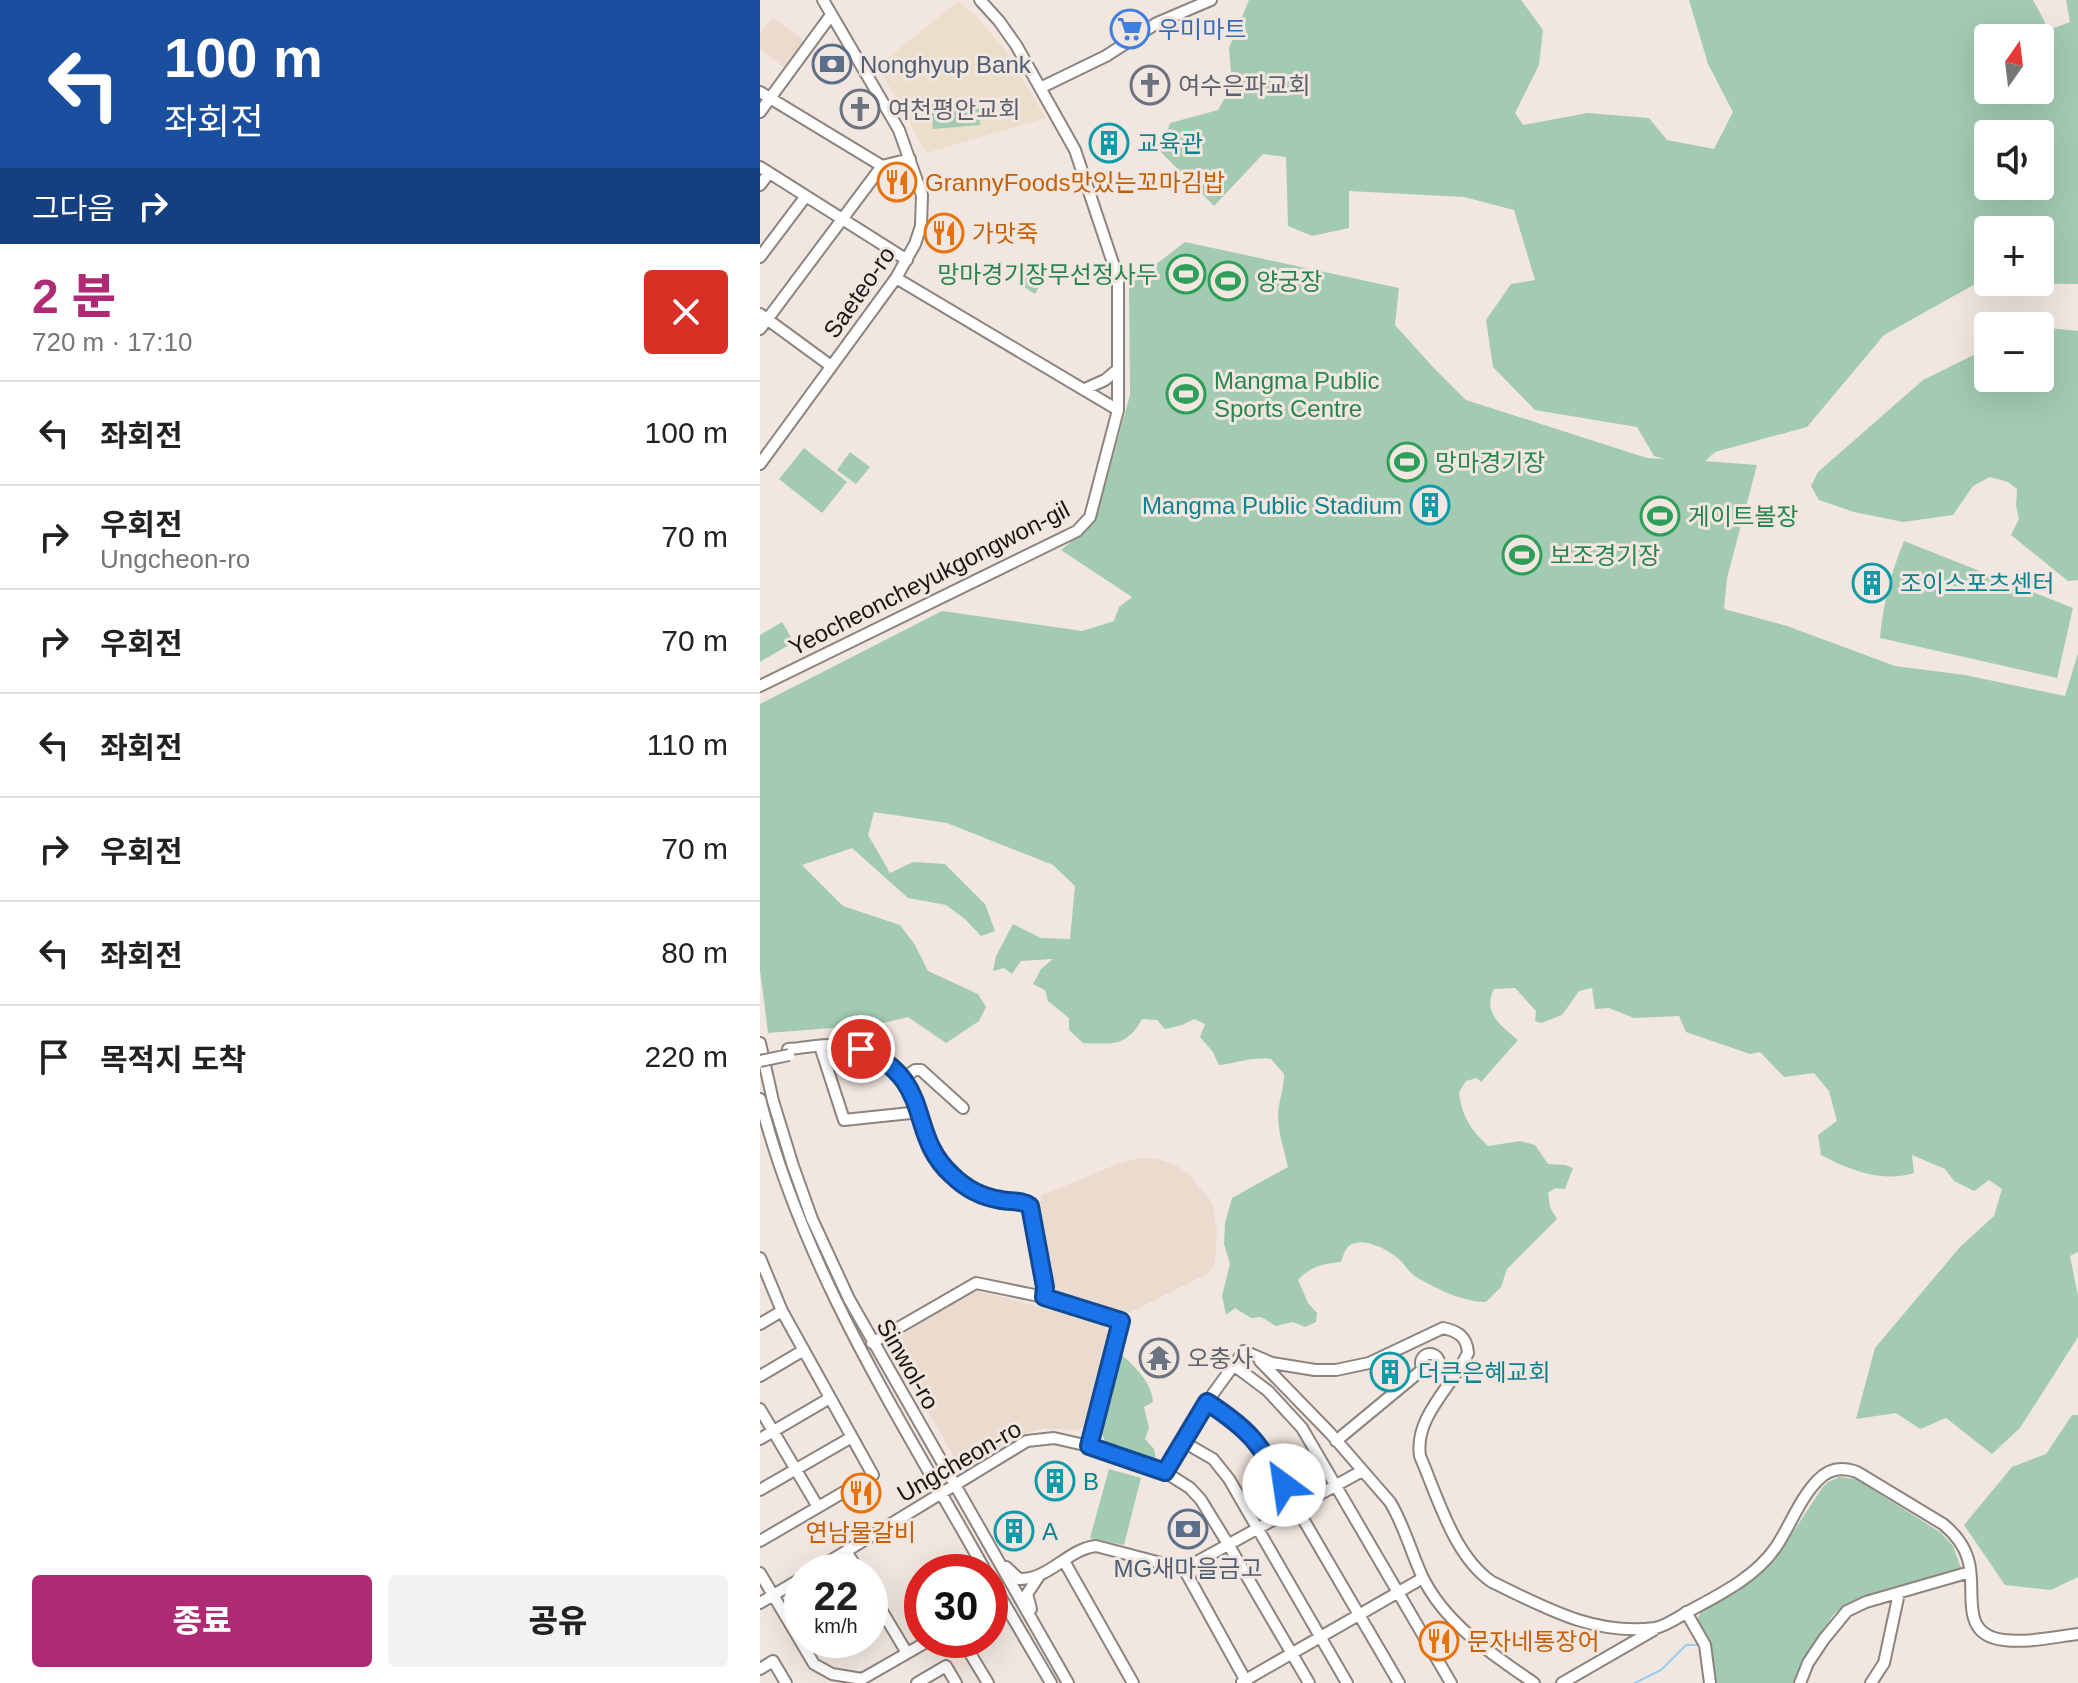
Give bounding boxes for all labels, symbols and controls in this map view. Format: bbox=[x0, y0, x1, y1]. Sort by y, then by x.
supermarket icon: 우미마트 bbox=[1109, 8, 1151, 50]
place label: 우미마트 bbox=[1158, 16, 1246, 43]
north arrow bbox=[1974, 24, 2054, 104]
map controls bbox=[1974, 24, 2054, 392]
text: 100 m bbox=[164, 26, 323, 89]
icon: left bbox=[32, 32, 136, 136]
bank icon: Nonghyup Bank bbox=[811, 43, 853, 85]
place label: Nonghyup Bank bbox=[860, 51, 1032, 78]
church icon: 여수은파교회 bbox=[1129, 64, 1171, 106]
place label: 여수은파교회 bbox=[1178, 72, 1310, 99]
church icon: 여천평안교회 bbox=[839, 88, 881, 130]
place label: 여천평안교회 bbox=[888, 96, 1020, 123]
text: 좌회전 bbox=[164, 101, 263, 142]
button: sound bbox=[1974, 120, 2054, 200]
building icon: 교육관 bbox=[1088, 122, 1130, 164]
place label: 교육관 bbox=[1137, 130, 1203, 157]
restaurant icon: GrannyFoods맛있는꼬마김밥 bbox=[876, 161, 918, 203]
place label: GrannyFoods맛있는꼬마김밥 bbox=[925, 169, 1225, 196]
icon: right bbox=[131, 184, 175, 228]
text: 그다음 bbox=[32, 192, 115, 225]
restaurant icon: 가맛죽 bbox=[923, 212, 965, 254]
button: + bbox=[1974, 216, 2054, 296]
place label: 가맛죽 bbox=[972, 220, 1038, 247]
street label: Saeteo-ro bbox=[818, 241, 900, 343]
sports icon: 망마경기장무선정사두 bbox=[1165, 253, 1207, 295]
sports icon: 양궁장 bbox=[1207, 260, 1249, 302]
place label: 망마경기장무선정사두 bbox=[937, 261, 1158, 288]
place label: 양궁장 bbox=[1256, 268, 1322, 295]
text: 2 분 bbox=[32, 270, 116, 323]
button: close bbox=[644, 270, 728, 354]
button: − bbox=[1974, 312, 2054, 392]
text: 720 m · 17:10 bbox=[32, 327, 192, 357]
place label: Mangma Public Sports Centre bbox=[1214, 367, 1379, 422]
sports icon: Mangma Public Sports Centre bbox=[1165, 373, 1207, 415]
icon: left bbox=[32, 411, 76, 455]
text: 100 m bbox=[645, 416, 728, 449]
text: 좌회전 bbox=[100, 419, 183, 452]
sports icon: 망마경기장 bbox=[1386, 441, 1428, 483]
place label: 망마경기장 bbox=[1435, 449, 1545, 476]
building icon: Mangma Public Stadium bbox=[1409, 484, 1451, 526]
place label: Mangma Public Stadium bbox=[1142, 492, 1402, 519]
street label: Yeocheoncheyukgongwon-gil bbox=[784, 495, 1074, 661]
sports icon: 게이트볼장 bbox=[1639, 495, 1681, 537]
place label: 게이트볼장 bbox=[1688, 503, 1798, 530]
text: 우회전 bbox=[100, 508, 183, 541]
icon: right bbox=[32, 515, 76, 559]
text: 70 m bbox=[661, 520, 728, 553]
sports icon: 보조경기장 bbox=[1501, 534, 1543, 576]
place label: 보조경기장 bbox=[1550, 542, 1660, 569]
text: Ungcheon-ro bbox=[100, 544, 250, 574]
building icon: 조이스포츠센터 bbox=[1851, 562, 1893, 604]
place label: 조이스포츠센터 bbox=[1900, 570, 2055, 597]
icon: right bbox=[32, 619, 76, 663]
text: 70 m bbox=[661, 624, 728, 657]
text: 우회전 bbox=[100, 627, 183, 660]
icon: left bbox=[32, 723, 76, 767]
text: 110 m bbox=[647, 728, 728, 761]
text: 좌회전 bbox=[100, 731, 183, 764]
icon: right bbox=[32, 827, 76, 871]
text: 70 m bbox=[661, 832, 728, 865]
text: 우회전 bbox=[100, 835, 183, 868]
icon: left bbox=[32, 931, 76, 975]
text: 80 m bbox=[661, 936, 728, 969]
text: 좌회전 bbox=[100, 939, 183, 972]
pin bbox=[827, 1015, 895, 1083]
icon: arrive bbox=[839, 1027, 883, 1071]
icon: arrive bbox=[32, 1035, 76, 1079]
text: 220 m bbox=[645, 1040, 728, 1073]
text: 목적지 도착 bbox=[100, 1043, 246, 1076]
street label: Sinwol-ro bbox=[871, 1314, 945, 1414]
temple icon: 오충사 bbox=[1138, 1337, 1180, 1379]
place label: 오충사 bbox=[1187, 1345, 1253, 1372]
building icon: 더큰은혜교회 bbox=[1369, 1351, 1411, 1393]
place label: 더큰은혜교회 bbox=[1418, 1359, 1550, 1386]
street label: Ungcheon-ro bbox=[892, 1415, 1026, 1507]
position arrow bbox=[1242, 1443, 1326, 1527]
building icon: B bbox=[1034, 1460, 1076, 1502]
place label: B bbox=[1083, 1468, 1099, 1495]
restaurant icon: 연남물갈비 bbox=[840, 1472, 882, 1514]
bank icon: MG새마을금고 bbox=[1167, 1508, 1209, 1550]
building icon: A bbox=[993, 1510, 1035, 1552]
place label: A bbox=[1042, 1518, 1058, 1545]
place label: 연남물갈비 bbox=[806, 1519, 916, 1546]
speed limit sign: 30 bbox=[904, 1554, 1008, 1658]
place label: MG새마을금고 bbox=[1113, 1555, 1263, 1582]
text: 22 bbox=[814, 1574, 858, 1618]
button: 종료 bbox=[32, 1575, 372, 1667]
button: 공유 bbox=[388, 1575, 728, 1667]
text: km/h bbox=[814, 1615, 858, 1637]
restaurant icon: 문자네통장어 bbox=[1418, 1620, 1460, 1662]
place label: 문자네통장어 bbox=[1467, 1628, 1599, 1655]

